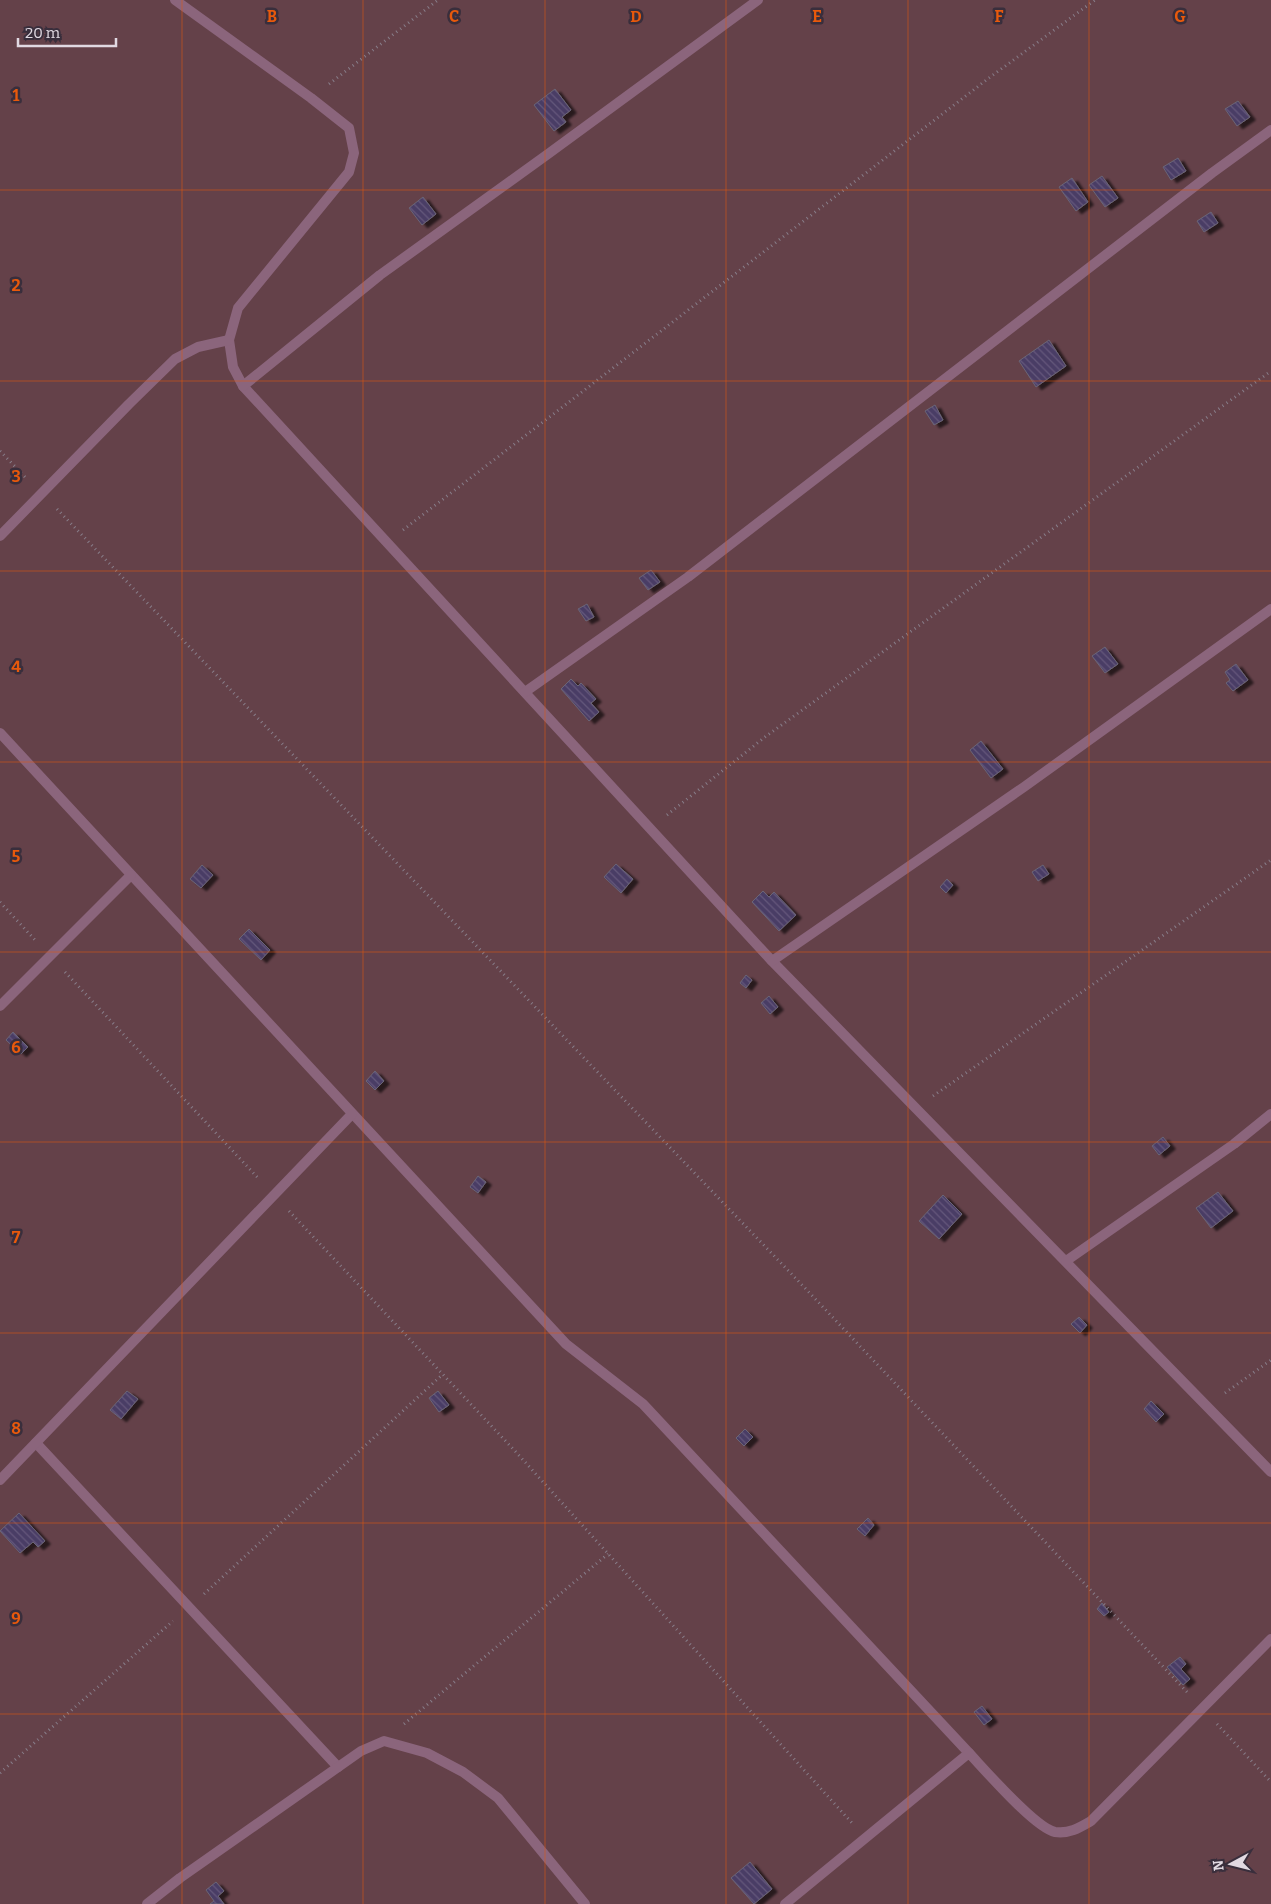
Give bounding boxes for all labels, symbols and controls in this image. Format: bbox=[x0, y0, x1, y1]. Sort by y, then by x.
text: B bbox=[267, 7, 277, 26]
text: C bbox=[449, 7, 459, 26]
text: D bbox=[630, 7, 642, 26]
text: E bbox=[812, 7, 822, 26]
text: F bbox=[995, 7, 1004, 26]
text: G bbox=[1174, 7, 1186, 26]
scale bar bbox=[18, 15, 115, 47]
text: 20 m bbox=[25, 24, 61, 42]
text: 1 bbox=[13, 86, 20, 105]
text: 2 bbox=[11, 276, 21, 295]
text: 3 bbox=[11, 467, 21, 486]
text: 4 bbox=[11, 657, 21, 676]
text: 5 bbox=[12, 847, 21, 866]
text: 6 bbox=[11, 1038, 21, 1057]
text: 7 bbox=[12, 1228, 21, 1247]
text: 8 bbox=[11, 1419, 21, 1438]
text: 9 bbox=[11, 1609, 21, 1628]
north arrow bbox=[1206, 1839, 1256, 1889]
text: N bbox=[1209, 1859, 1228, 1872]

